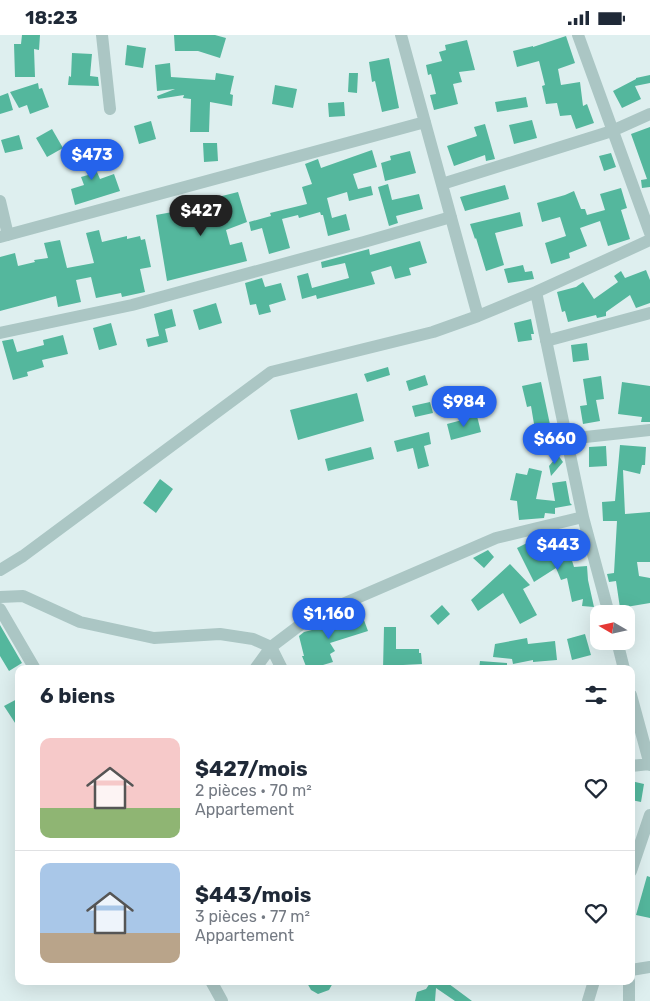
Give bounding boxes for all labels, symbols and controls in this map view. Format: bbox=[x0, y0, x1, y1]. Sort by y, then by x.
text: 18:23 bbox=[25, 6, 78, 29]
pin: $473 bbox=[62, 139, 122, 181]
text: $473 bbox=[72, 145, 112, 164]
pin: $427 bbox=[171, 195, 231, 237]
text: $427 bbox=[180, 201, 222, 220]
pin: $984 bbox=[434, 385, 494, 428]
text: $984 bbox=[443, 392, 485, 411]
pin: $660 bbox=[525, 423, 585, 465]
text: $660 bbox=[534, 429, 576, 448]
pin: $443 bbox=[528, 529, 588, 571]
text: $443 bbox=[536, 535, 580, 554]
pin: $1,160 bbox=[288, 597, 370, 640]
text: $1,160 bbox=[303, 604, 355, 623]
north arrow bbox=[590, 605, 635, 650]
map controls bbox=[590, 605, 635, 650]
icon: filters bbox=[582, 681, 610, 709]
text: 6 biens bbox=[40, 683, 115, 708]
text: $427/mois bbox=[195, 756, 308, 781]
icon: home bbox=[80, 758, 140, 818]
icon: heart bbox=[582, 774, 610, 802]
text: 2 pièces · 70 m² bbox=[195, 781, 312, 800]
text: Appartement bbox=[195, 800, 294, 819]
text: $443/mois bbox=[195, 882, 311, 907]
icon: home bbox=[80, 883, 140, 943]
icon: heart bbox=[582, 899, 610, 927]
text: 3 pièces · 77 m² bbox=[195, 907, 310, 926]
text: Appartement bbox=[195, 926, 294, 945]

